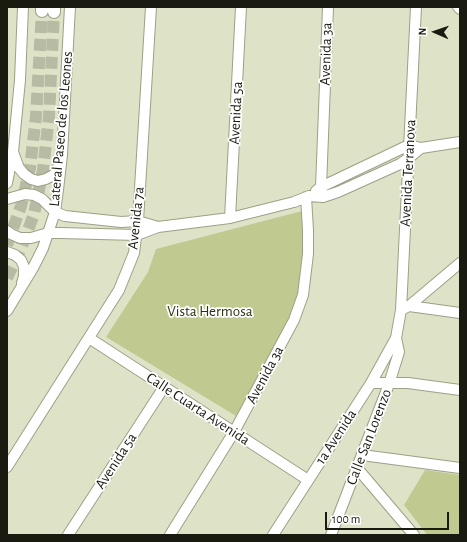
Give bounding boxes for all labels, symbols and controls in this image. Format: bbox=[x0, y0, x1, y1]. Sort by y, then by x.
north arrow bbox=[415, 12, 455, 52]
street label: Avenida 3a bbox=[316, 22, 336, 86]
text: N bbox=[417, 28, 428, 36]
street label: Lateral Paseo de los Leones bbox=[45, 51, 77, 207]
street label: Avenida 5a bbox=[225, 81, 247, 145]
street label: Avenida Terranova bbox=[396, 119, 420, 227]
street label: Avenida 7a bbox=[124, 186, 148, 250]
park label: Vista Hermosa bbox=[167, 302, 253, 320]
street label: Avenida 3a bbox=[242, 343, 288, 407]
street label: Calle Cuarta Avenida bbox=[143, 369, 253, 449]
street label: Calle San Lorenzo bbox=[342, 386, 396, 488]
street label: 1a Avenida bbox=[312, 406, 360, 468]
street label: Avenida 5a bbox=[91, 430, 141, 492]
scale bar bbox=[327, 504, 451, 530]
text: 100 m bbox=[332, 513, 360, 525]

